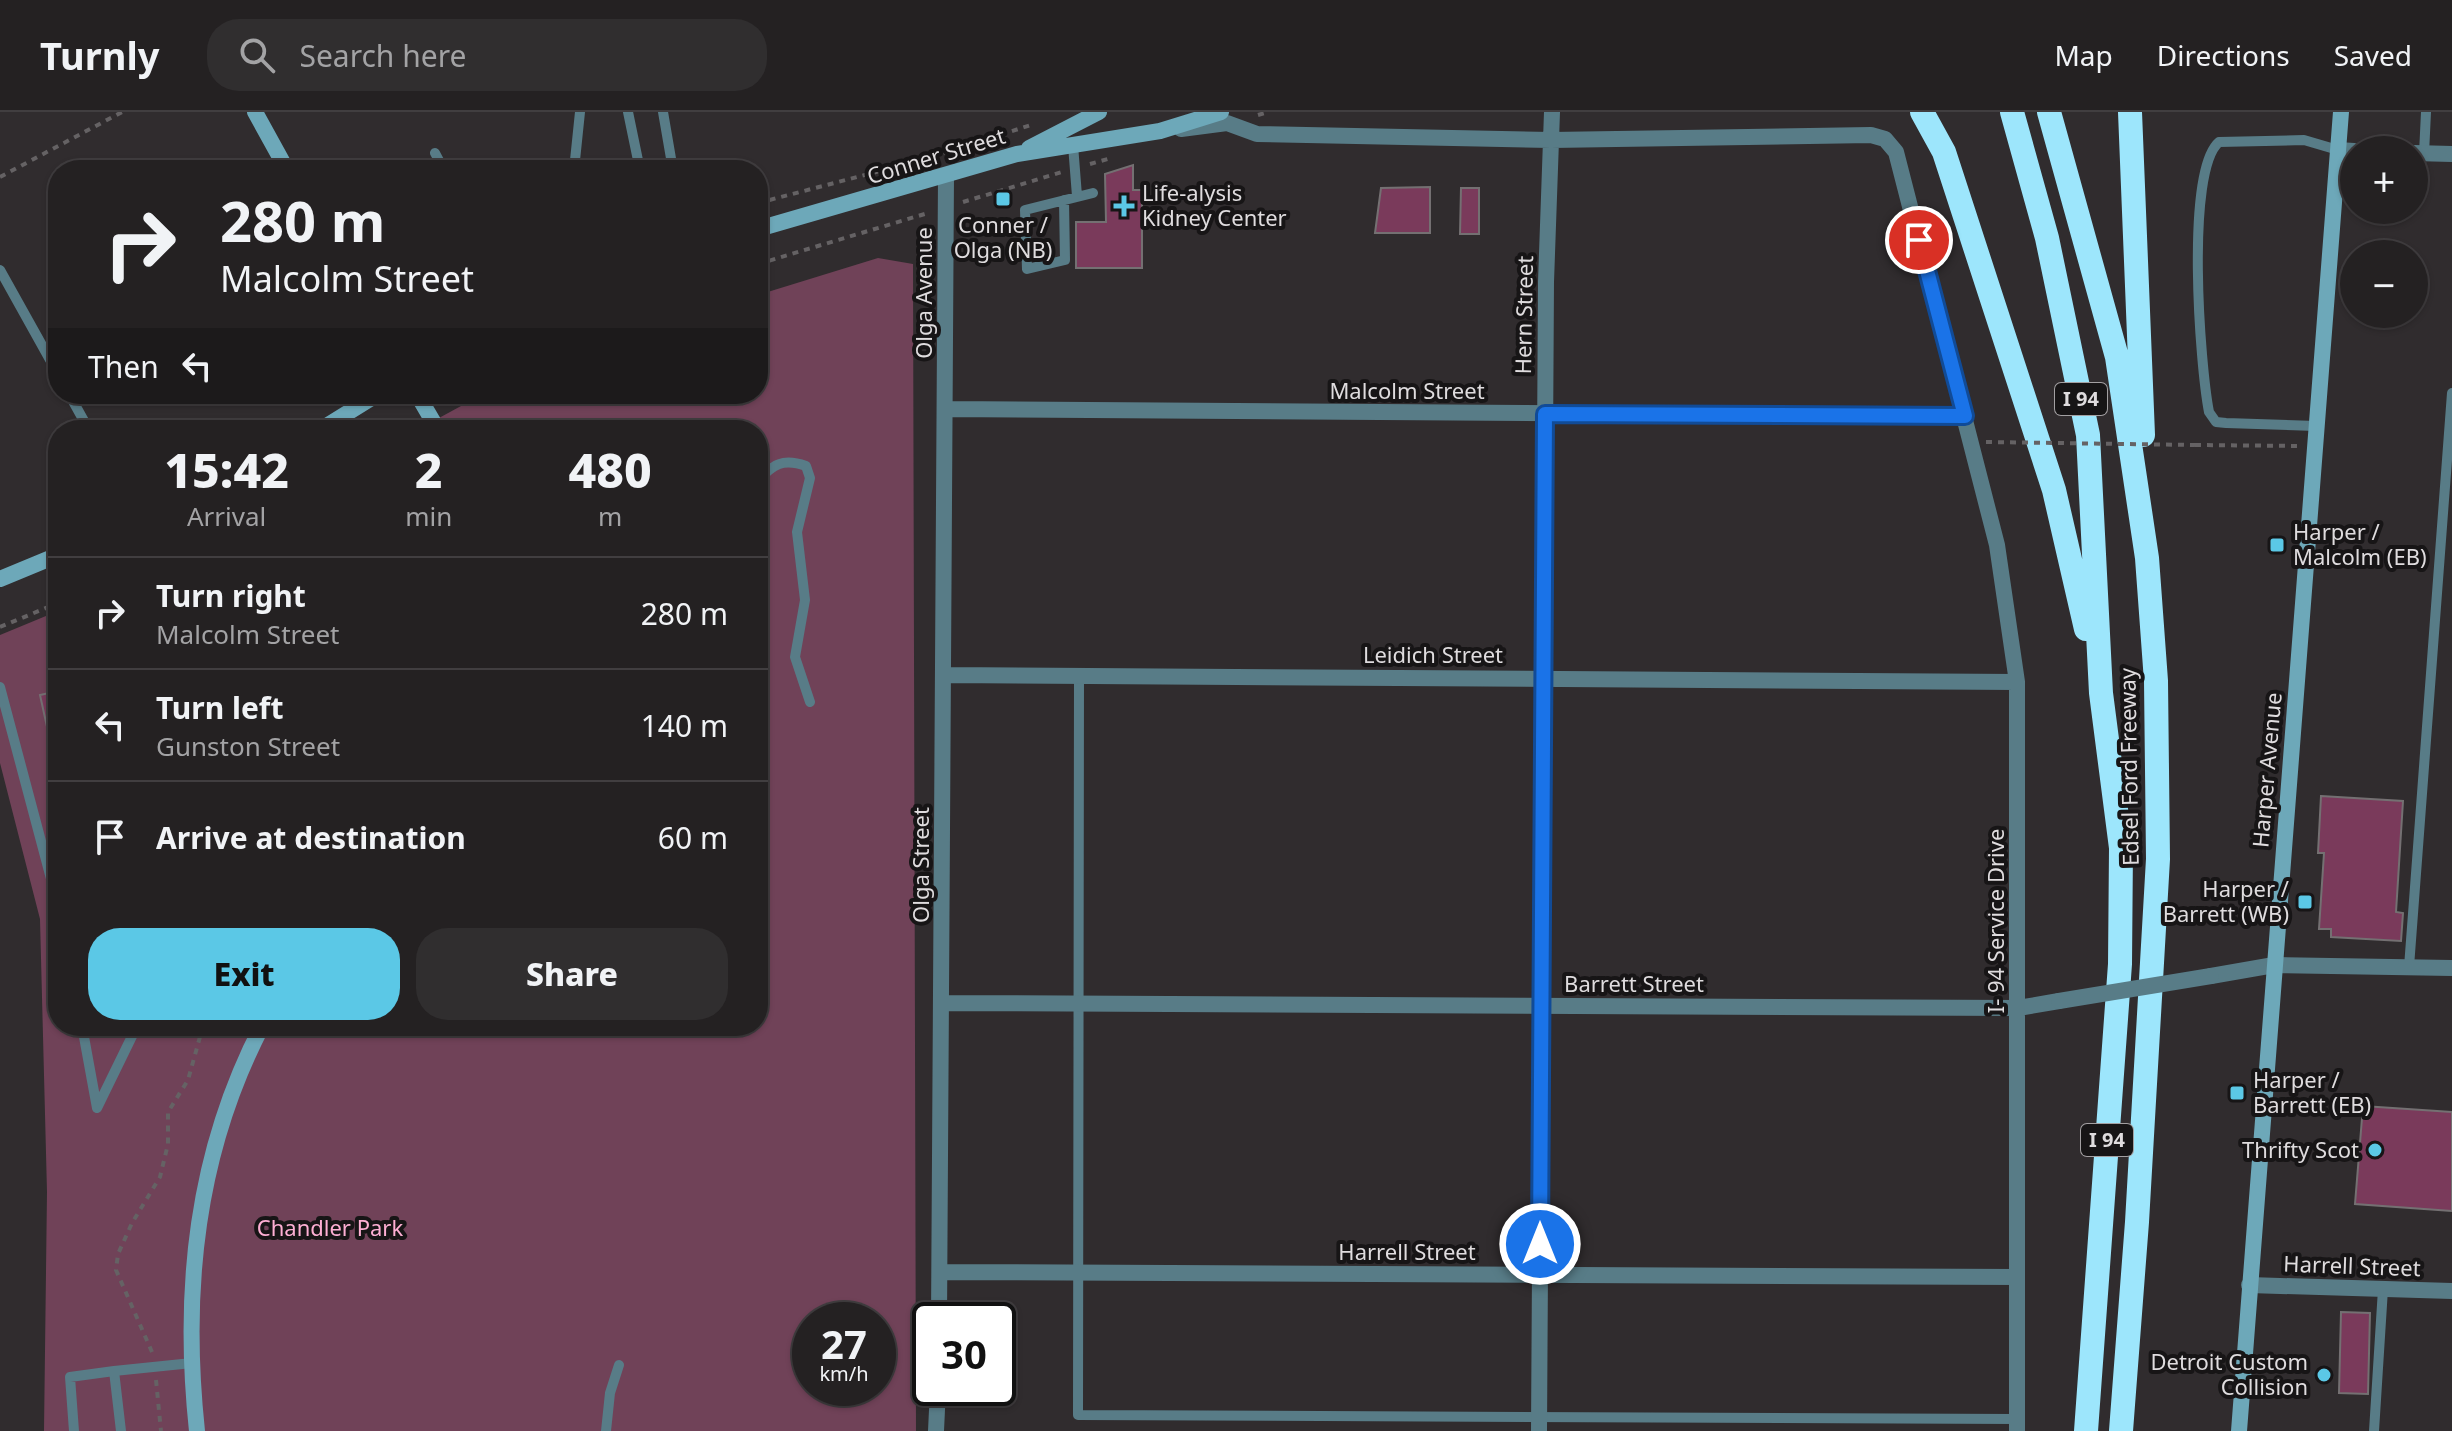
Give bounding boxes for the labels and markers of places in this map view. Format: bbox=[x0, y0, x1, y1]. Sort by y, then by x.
place label: Life-alysis Kidney Center bbox=[1142, 177, 1287, 232]
marker: Conner / Olga (NB) bbox=[994, 190, 1012, 208]
marker: Life-alysis Kidney Center bbox=[1113, 195, 1135, 217]
pin bbox=[1885, 206, 1953, 274]
place label: Conner / Olga (NB) bbox=[954, 209, 1052, 264]
place label: Harper / Malcolm (EB) bbox=[2293, 516, 2427, 571]
marker: Harper / Malcolm (EB) bbox=[2268, 536, 2286, 554]
place label: Harper / Barrett (WB) bbox=[2163, 873, 2289, 928]
marker: Harper / Barrett (WB) bbox=[2296, 893, 2314, 911]
place label: Harper / Barrett (EB) bbox=[2253, 1064, 2371, 1119]
marker: Harper / Barrett (EB) bbox=[2228, 1084, 2246, 1102]
place label: Thrifty Scot bbox=[2242, 1134, 2359, 1164]
marker: Thrifty Scot bbox=[2366, 1141, 2384, 1159]
place label: Detroit Custom Collision bbox=[2150, 1346, 2308, 1401]
marker: Detroit Custom Collision bbox=[2315, 1366, 2333, 1384]

